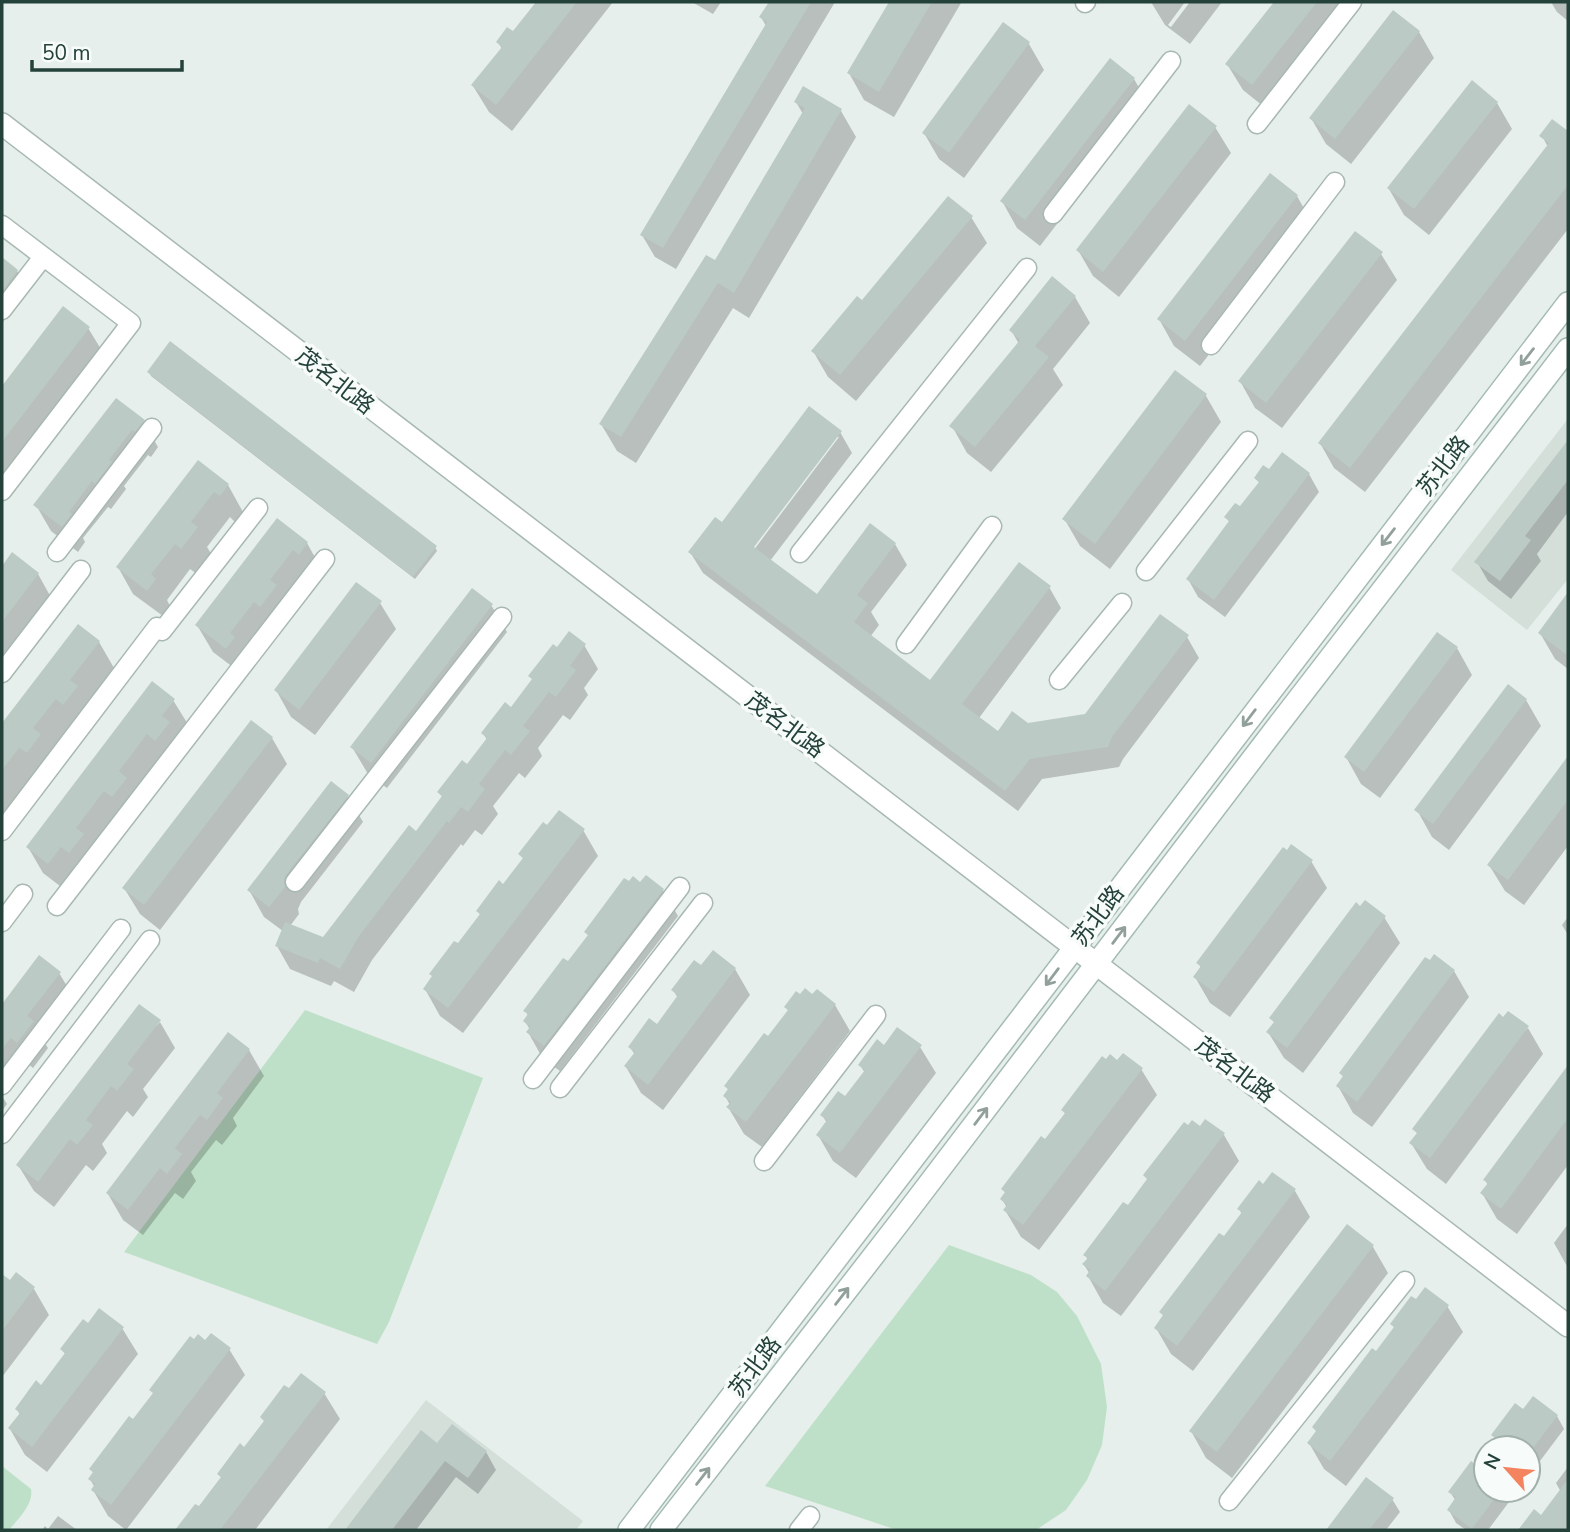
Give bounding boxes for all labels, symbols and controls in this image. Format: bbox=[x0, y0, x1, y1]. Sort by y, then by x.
scale bar bbox=[32, 28, 182, 72]
text: 50 m bbox=[42, 39, 91, 67]
street label: 茂名北路 bbox=[289, 340, 381, 422]
one-way arrow bbox=[1519, 347, 1534, 366]
street label: 苏北路 bbox=[1410, 429, 1476, 503]
one-way arrow bbox=[1380, 528, 1395, 546]
street label: 茂名北路 bbox=[739, 685, 831, 765]
one-way arrow bbox=[1242, 708, 1257, 727]
street label: 苏北路 bbox=[1065, 879, 1131, 953]
one-way arrow bbox=[1111, 926, 1126, 945]
one-way arrow bbox=[1045, 967, 1060, 986]
street label: 茂名北路 bbox=[1189, 1030, 1281, 1110]
one-way arrow bbox=[973, 1107, 988, 1126]
one-way arrow bbox=[835, 1288, 850, 1306]
street label: 苏北路 bbox=[722, 1330, 788, 1404]
north arrow bbox=[1472, 1434, 1542, 1504]
text: N bbox=[1478, 1449, 1508, 1474]
one-way arrow bbox=[696, 1467, 711, 1486]

